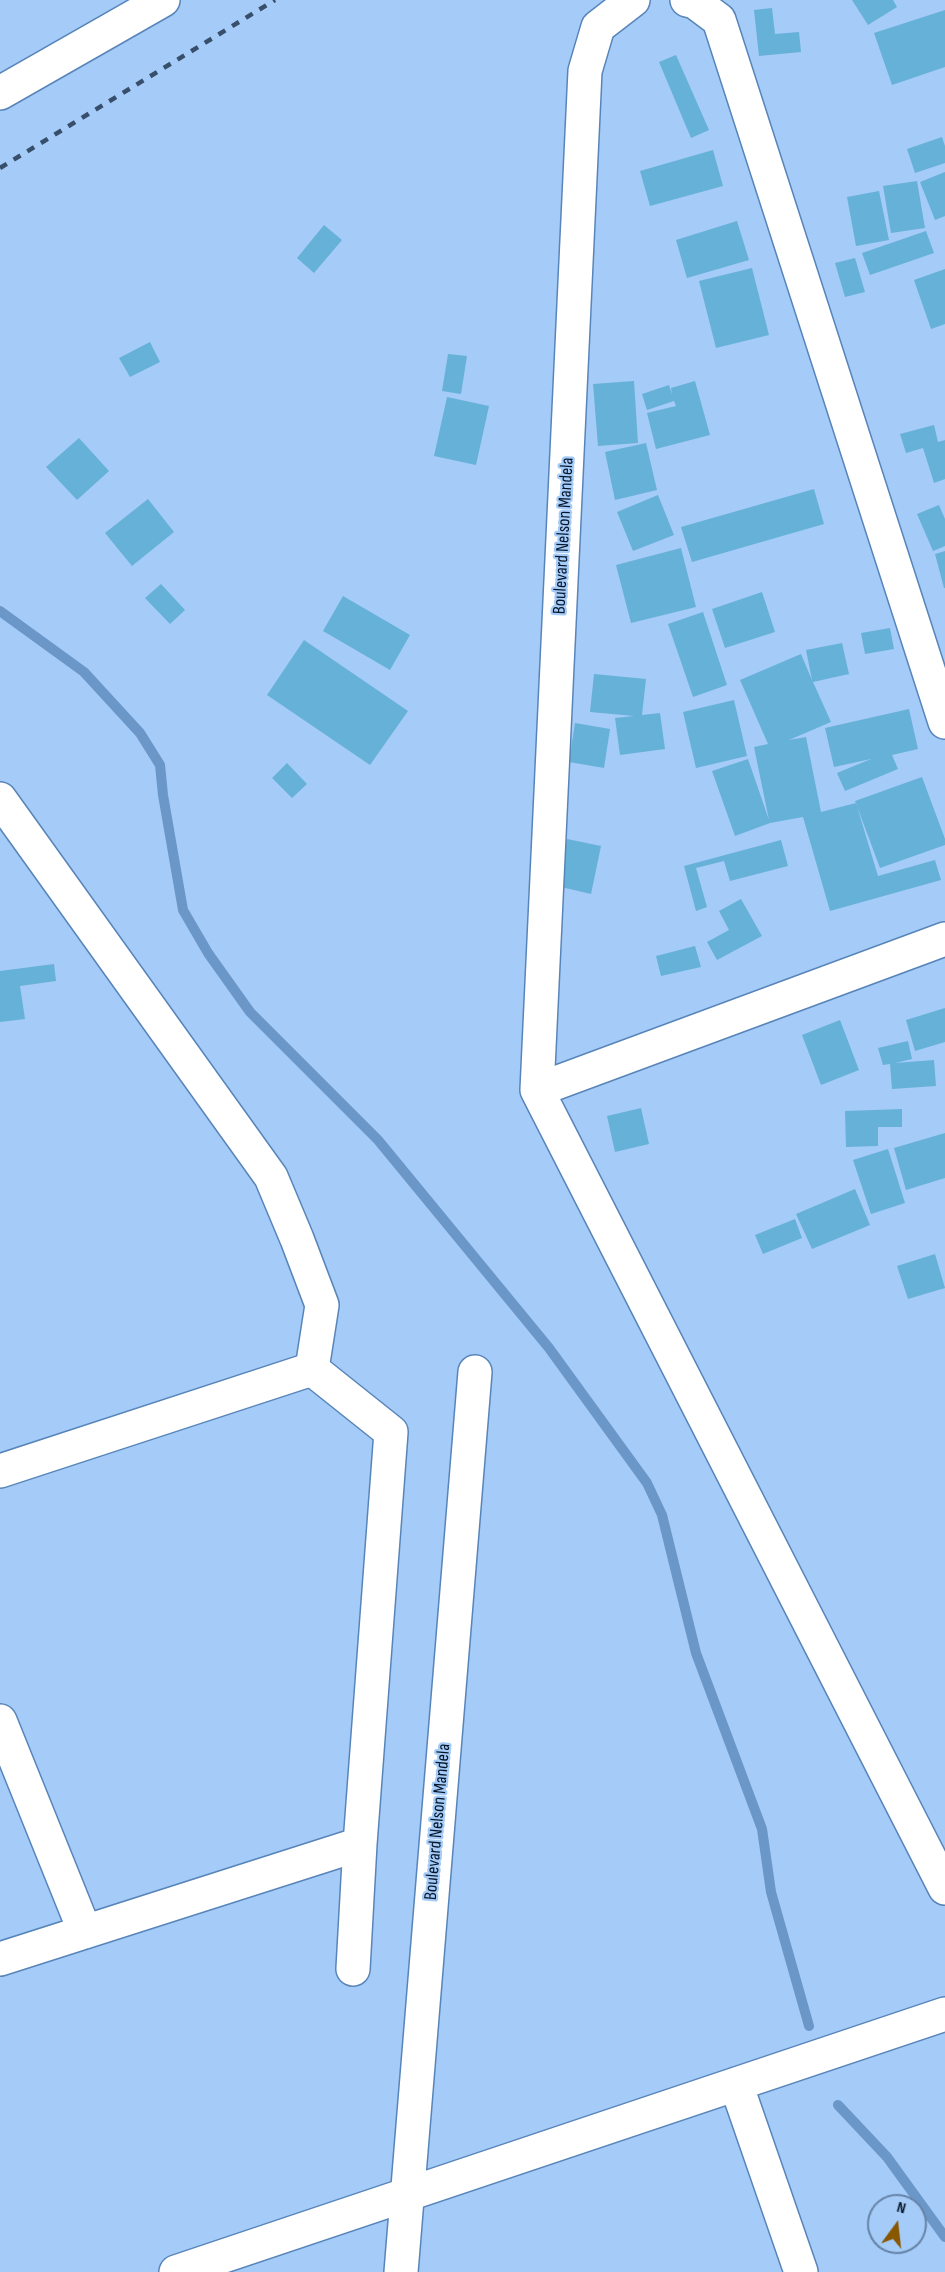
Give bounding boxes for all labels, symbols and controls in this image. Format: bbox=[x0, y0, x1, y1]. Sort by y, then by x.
street label: Boulevard Nelson Mandela bbox=[549, 457, 579, 615]
street label: Boulevard Nelson Mandela bbox=[420, 1743, 456, 1901]
north arrow bbox=[867, 2194, 927, 2254]
text: N bbox=[895, 2198, 908, 2218]

